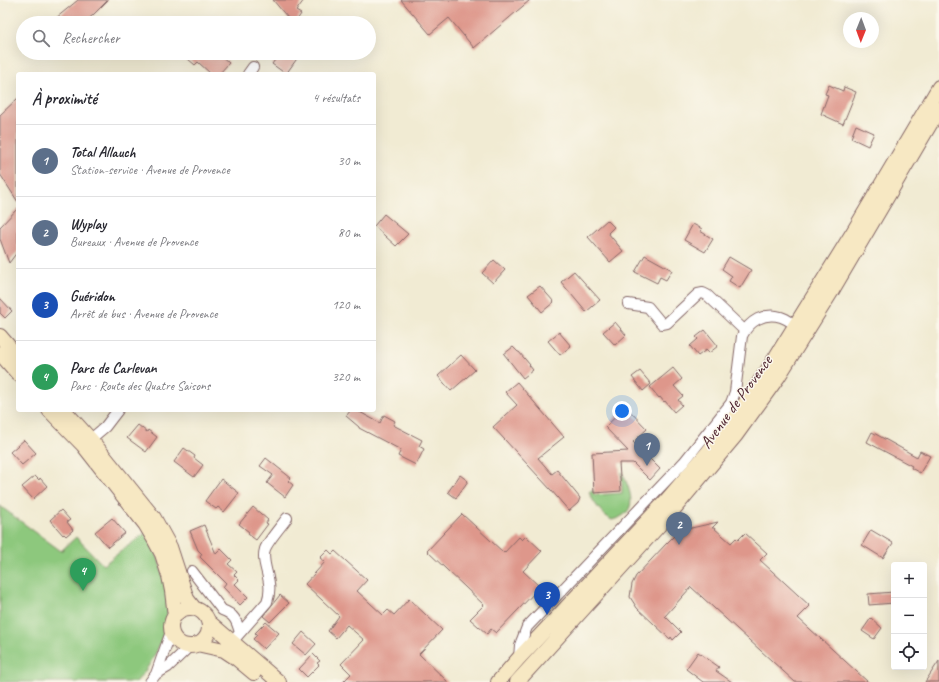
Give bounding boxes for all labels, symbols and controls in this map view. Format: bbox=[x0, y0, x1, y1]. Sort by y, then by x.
north arrow bbox=[843, 12, 879, 48]
search box bbox=[16, 16, 376, 60]
icon: search bbox=[30, 27, 52, 49]
text: Rechercher bbox=[62, 29, 120, 48]
text: À proximité bbox=[32, 88, 97, 109]
text: 4 résultats bbox=[312, 90, 360, 106]
text: Total Allauch bbox=[70, 143, 136, 162]
text: 1 bbox=[42, 153, 48, 169]
text: 30 m bbox=[338, 153, 360, 169]
text: Station-service · Avenue de Provence bbox=[70, 162, 230, 178]
text: Wyplay bbox=[70, 215, 106, 234]
text: 2 bbox=[42, 225, 48, 241]
text: 80 m bbox=[338, 225, 360, 241]
text: Bureaux · Avenue de Provence bbox=[70, 234, 198, 250]
text: Guéridon bbox=[70, 287, 115, 306]
text: 3 bbox=[42, 297, 48, 313]
text: 120 m bbox=[332, 297, 360, 313]
text: Arrêt de bus · Avenue de Provence bbox=[70, 306, 218, 322]
street label: Avenue de Provence bbox=[695, 350, 778, 453]
text: Parc de Carlevan bbox=[70, 359, 157, 378]
text: 4 bbox=[42, 369, 48, 385]
text: 320 m bbox=[332, 369, 360, 385]
text: Parc · Route des Quatre Saisons bbox=[70, 378, 210, 394]
your location bbox=[612, 401, 632, 421]
pin: 1 bbox=[634, 433, 660, 466]
pin: 2 bbox=[666, 512, 692, 545]
pin: 4 bbox=[70, 558, 96, 591]
map controls bbox=[891, 562, 927, 670]
button: + bbox=[891, 562, 927, 598]
pin: 3 bbox=[534, 582, 560, 615]
button: − bbox=[891, 598, 927, 634]
button: locate bbox=[891, 634, 927, 670]

